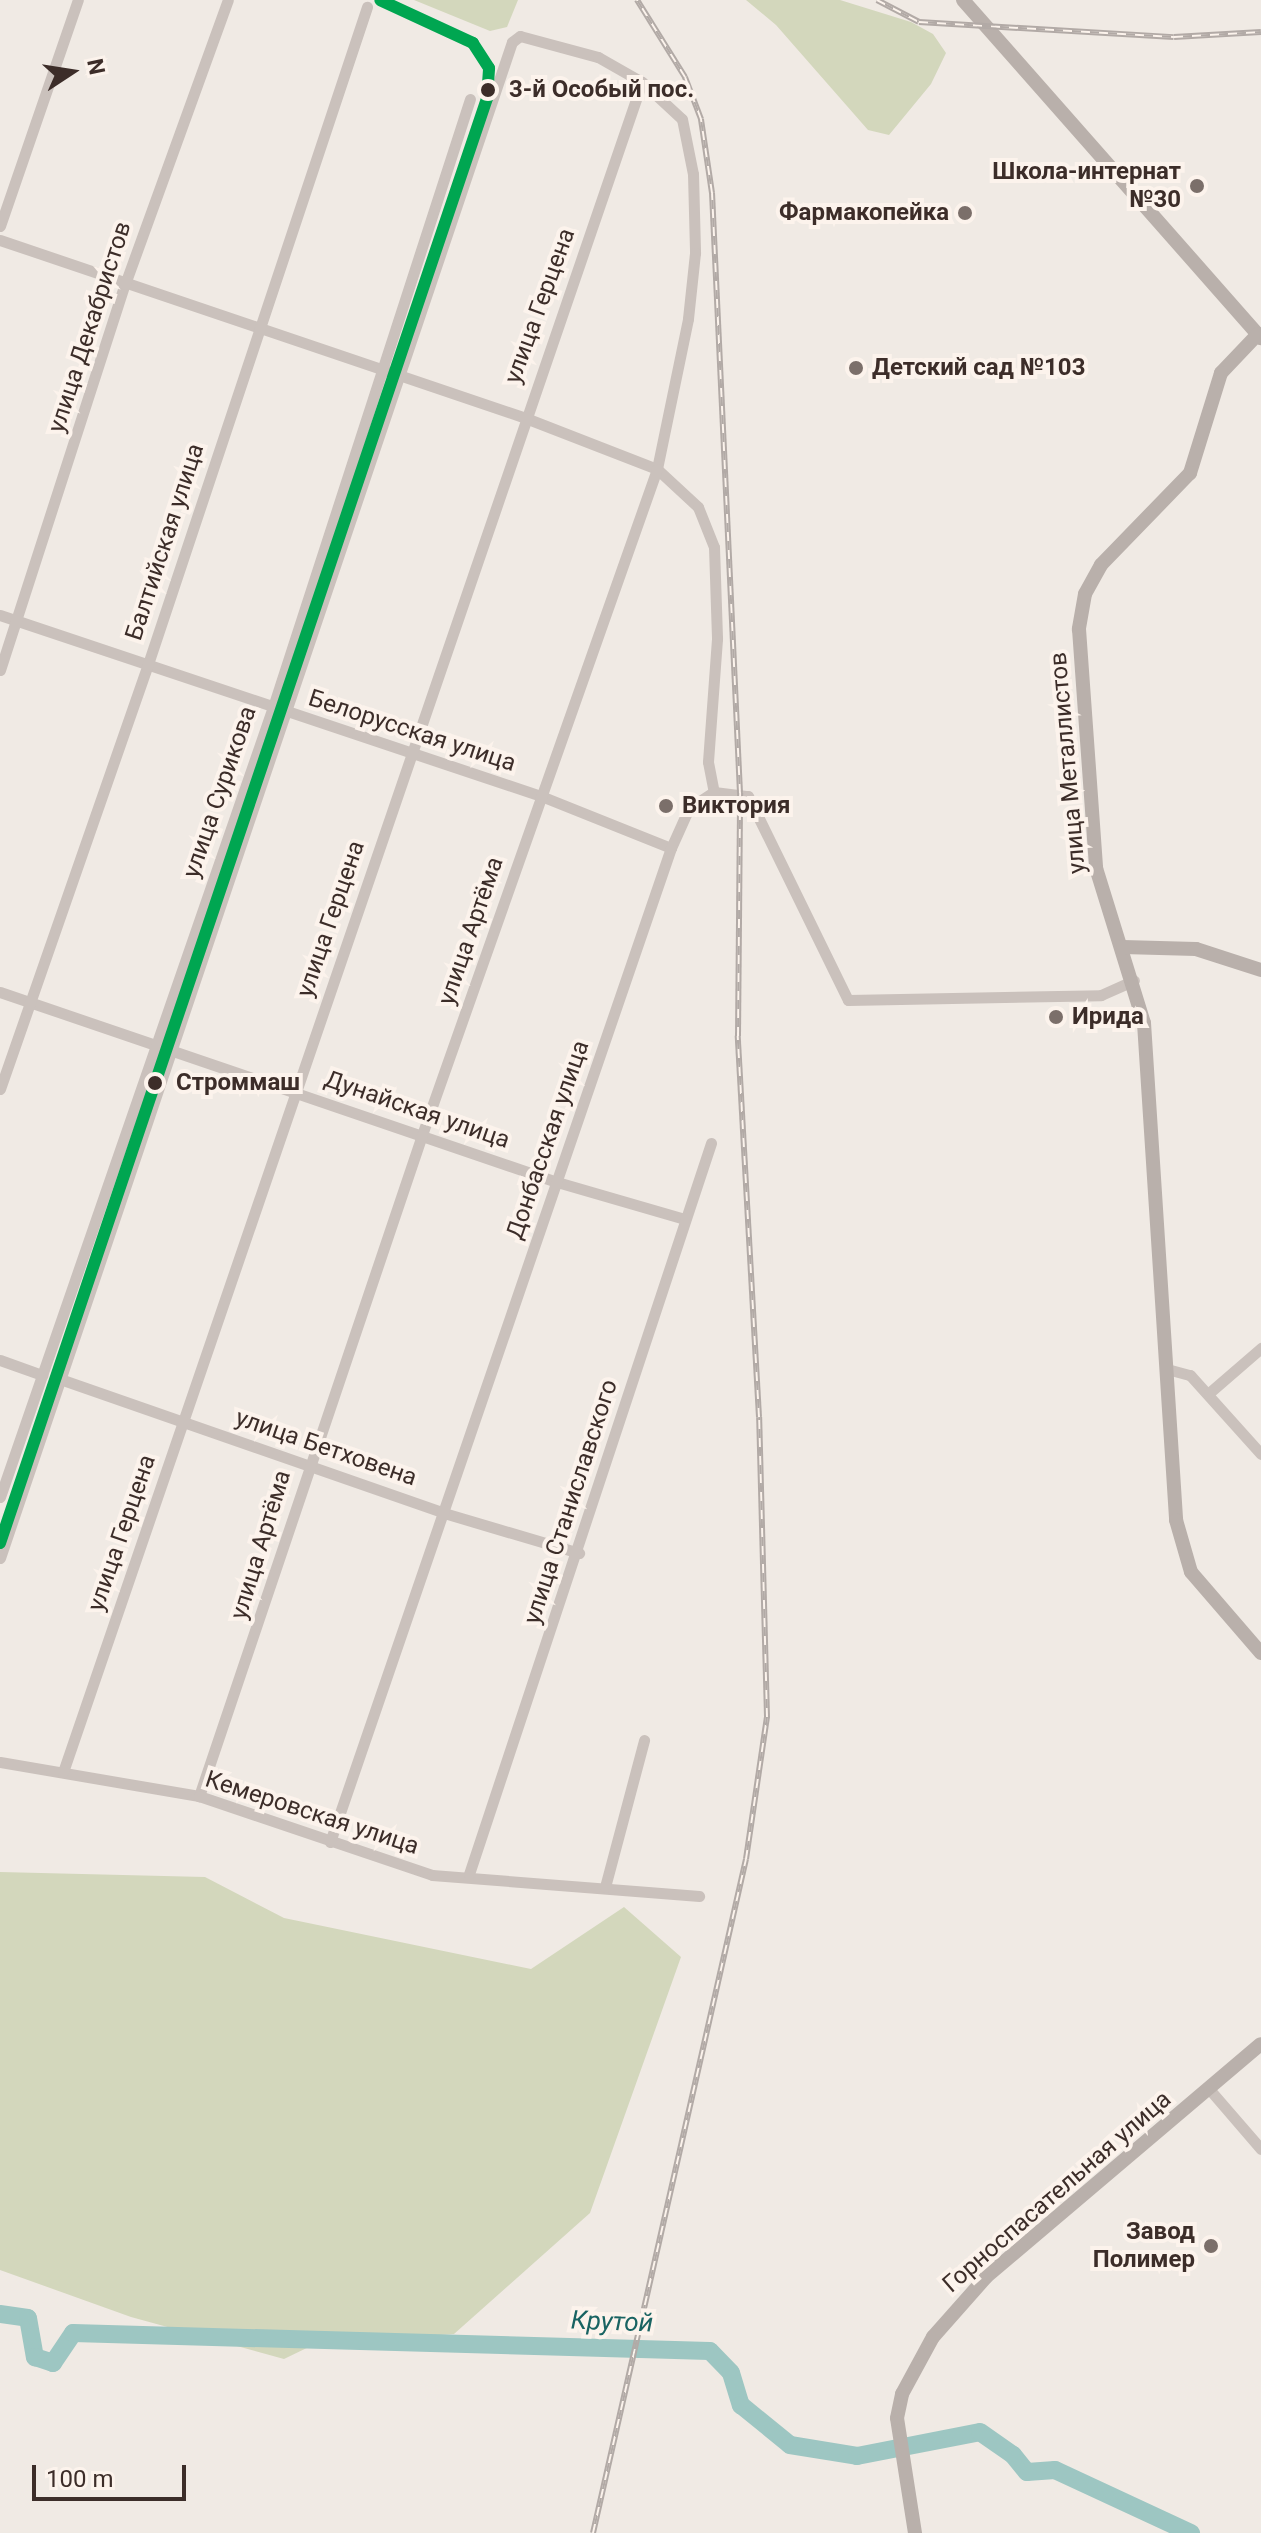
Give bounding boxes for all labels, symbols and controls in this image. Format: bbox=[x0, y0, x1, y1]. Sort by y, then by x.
north arrow bbox=[32, 32, 112, 112]
text: N bbox=[82, 57, 110, 77]
marker: 3-й Особый пос. bbox=[474, 76, 502, 104]
place label: 3-й Особый пос. bbox=[509, 76, 694, 104]
place label: Школа-интернат №30 bbox=[992, 158, 1181, 214]
marker: Школа-интернат №30 bbox=[1188, 177, 1206, 195]
place label: Фармакопейка bbox=[779, 199, 949, 227]
marker: Фармакопейка bbox=[956, 204, 974, 222]
street label: улица Декабристов bbox=[42, 218, 138, 436]
street label: улица Герцена bbox=[499, 224, 581, 388]
place label: Детский сад №103 bbox=[872, 354, 1085, 382]
marker: Детский сад №103 bbox=[847, 359, 865, 377]
street label: Балтийская улица bbox=[120, 440, 210, 644]
street label: улица Металлистов bbox=[1044, 651, 1092, 875]
street label: Белорусская улица bbox=[305, 684, 519, 778]
street label: улица Сурикова bbox=[177, 703, 263, 881]
place label: Виктория bbox=[682, 792, 790, 820]
marker: Виктория bbox=[657, 797, 675, 815]
street label: улица Герцена bbox=[291, 837, 371, 1001]
street label: улица Артёма bbox=[432, 853, 510, 1009]
place label: Ирида bbox=[1072, 1003, 1144, 1031]
marker: Ирида bbox=[1047, 1008, 1065, 1026]
street label: Донбасская улица bbox=[501, 1037, 595, 1243]
street label: Дунайская улица bbox=[321, 1065, 513, 1155]
marker: Строммаш bbox=[141, 1069, 169, 1097]
place label: Строммаш bbox=[176, 1069, 300, 1097]
street label: улица Станиславского bbox=[518, 1376, 624, 1628]
street label: улица Бетховена bbox=[232, 1403, 420, 1493]
street label: улица Герцена bbox=[82, 1451, 162, 1615]
street label: улица Артёма bbox=[225, 1467, 297, 1623]
street label: Кемеровская улица bbox=[202, 1765, 422, 1861]
street label: Горноспасательная улица bbox=[937, 2085, 1177, 2299]
place label: Завод Полимер bbox=[1093, 2218, 1195, 2274]
marker: Завод Полимер bbox=[1202, 2237, 1220, 2255]
water label: Крутой bbox=[570, 2305, 654, 2339]
scale bar bbox=[36, 2449, 190, 2499]
text: 100 m bbox=[46, 2465, 113, 2493]

